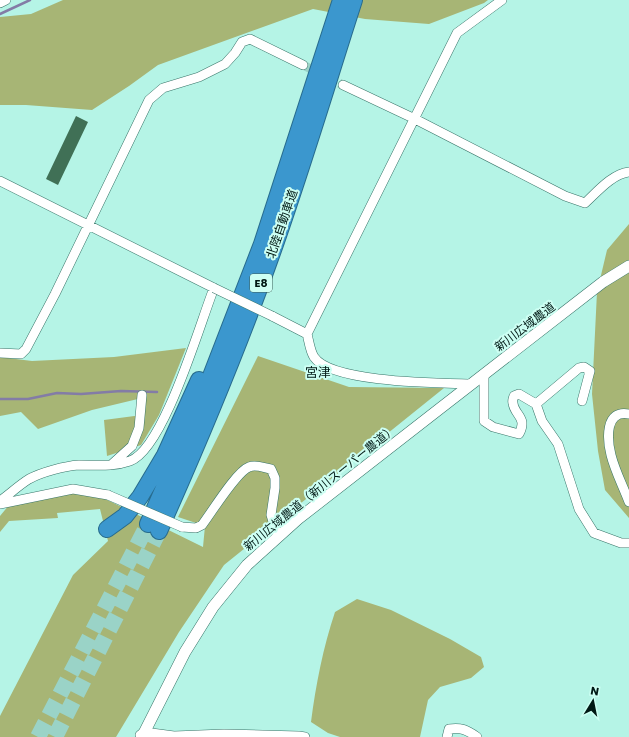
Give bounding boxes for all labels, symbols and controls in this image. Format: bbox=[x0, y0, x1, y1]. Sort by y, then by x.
street label: 北陸自動車道 bbox=[262, 187, 301, 261]
road number: E8 bbox=[250, 274, 272, 292]
street label: 新川広域農道 bbox=[491, 298, 559, 355]
district label: 宮津 bbox=[305, 363, 331, 382]
street label: 新川広域農道（新川スーパー農道） bbox=[240, 421, 400, 555]
north arrow bbox=[573, 681, 613, 721]
text: N bbox=[589, 683, 600, 700]

